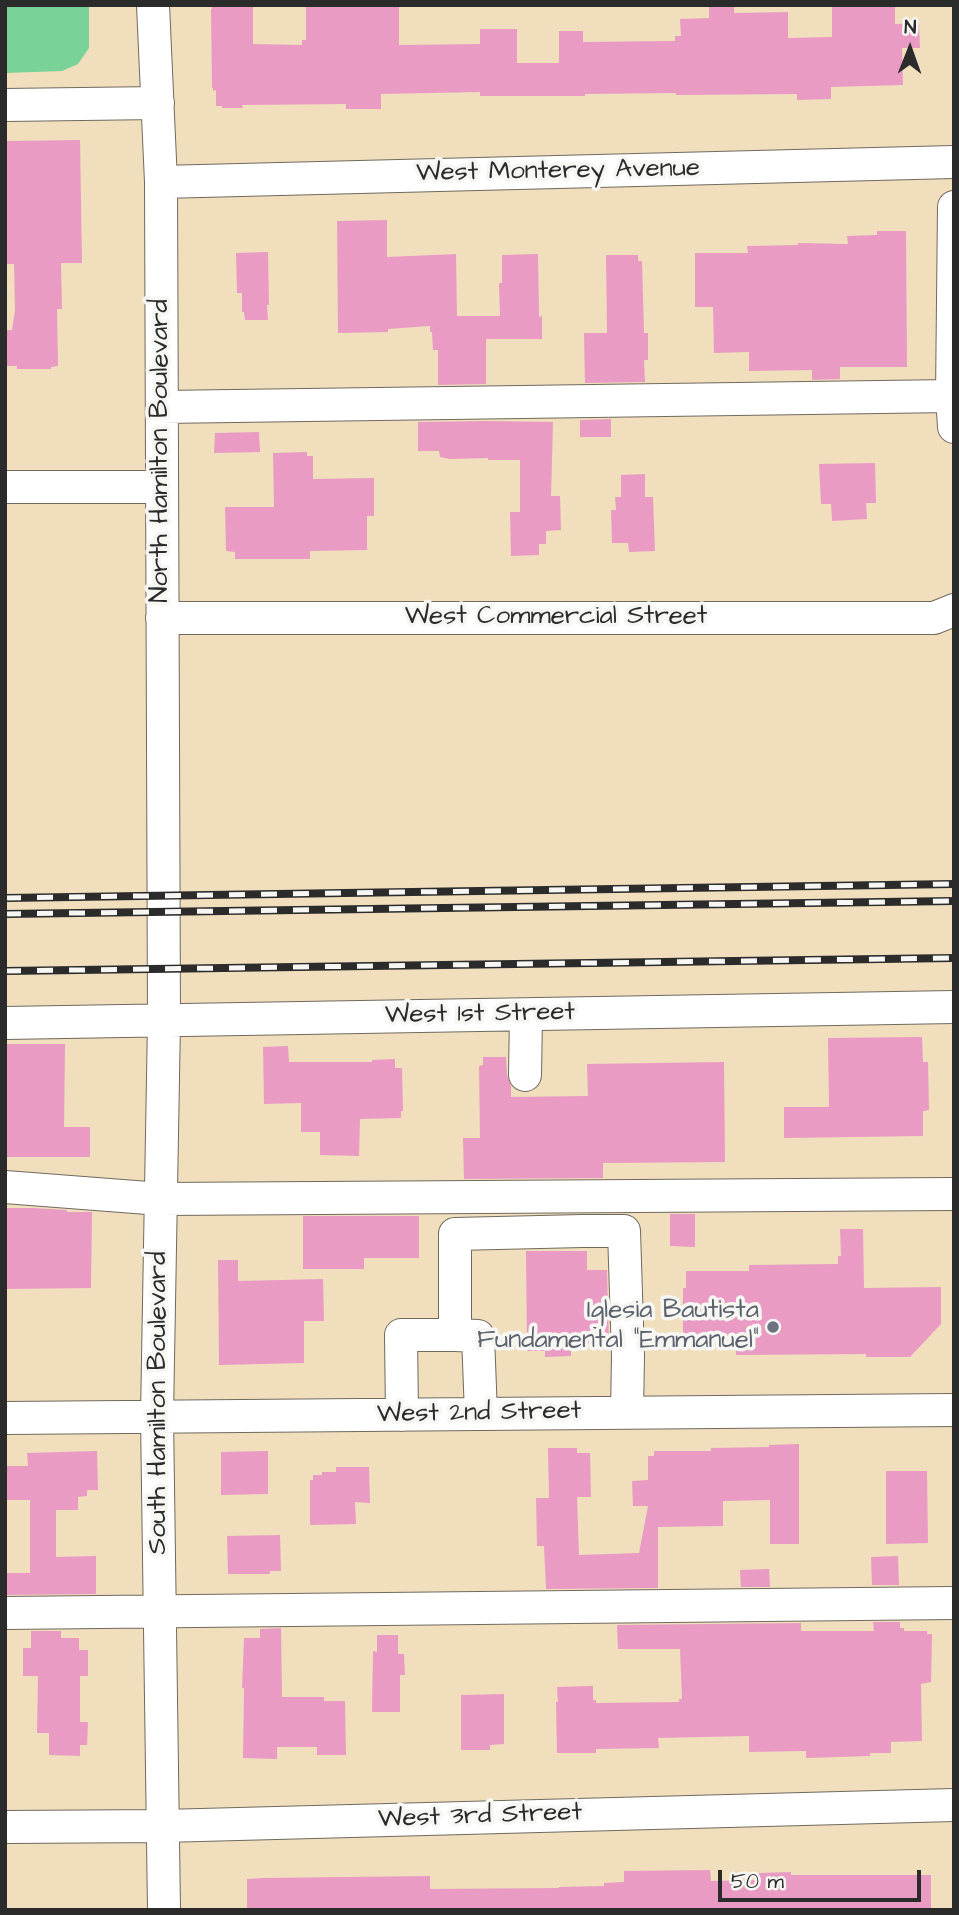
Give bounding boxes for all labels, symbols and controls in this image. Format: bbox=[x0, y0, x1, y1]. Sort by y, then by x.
north arrow bbox=[875, 14, 945, 84]
text: N bbox=[904, 14, 917, 41]
street label: West Monterey Avenue bbox=[416, 154, 700, 190]
street label: North Hamilton Boulevard bbox=[146, 299, 178, 603]
street label: West Commercial Street bbox=[405, 602, 707, 634]
street label: West 1st Street bbox=[385, 998, 575, 1032]
street label: South Hamilton Boulevard bbox=[144, 1252, 176, 1554]
place label: Iglesia Bautista Fundamental "Emmanuel" bbox=[477, 1296, 759, 1358]
marker: Iglesia Bautista Fundamental "Emmanuel" bbox=[765, 1319, 781, 1335]
street label: West 2nd Street bbox=[377, 1397, 581, 1431]
street label: West 3rd Street bbox=[378, 1798, 582, 1836]
scale bar bbox=[721, 1856, 924, 1900]
text: 50 m bbox=[731, 1867, 784, 1896]

